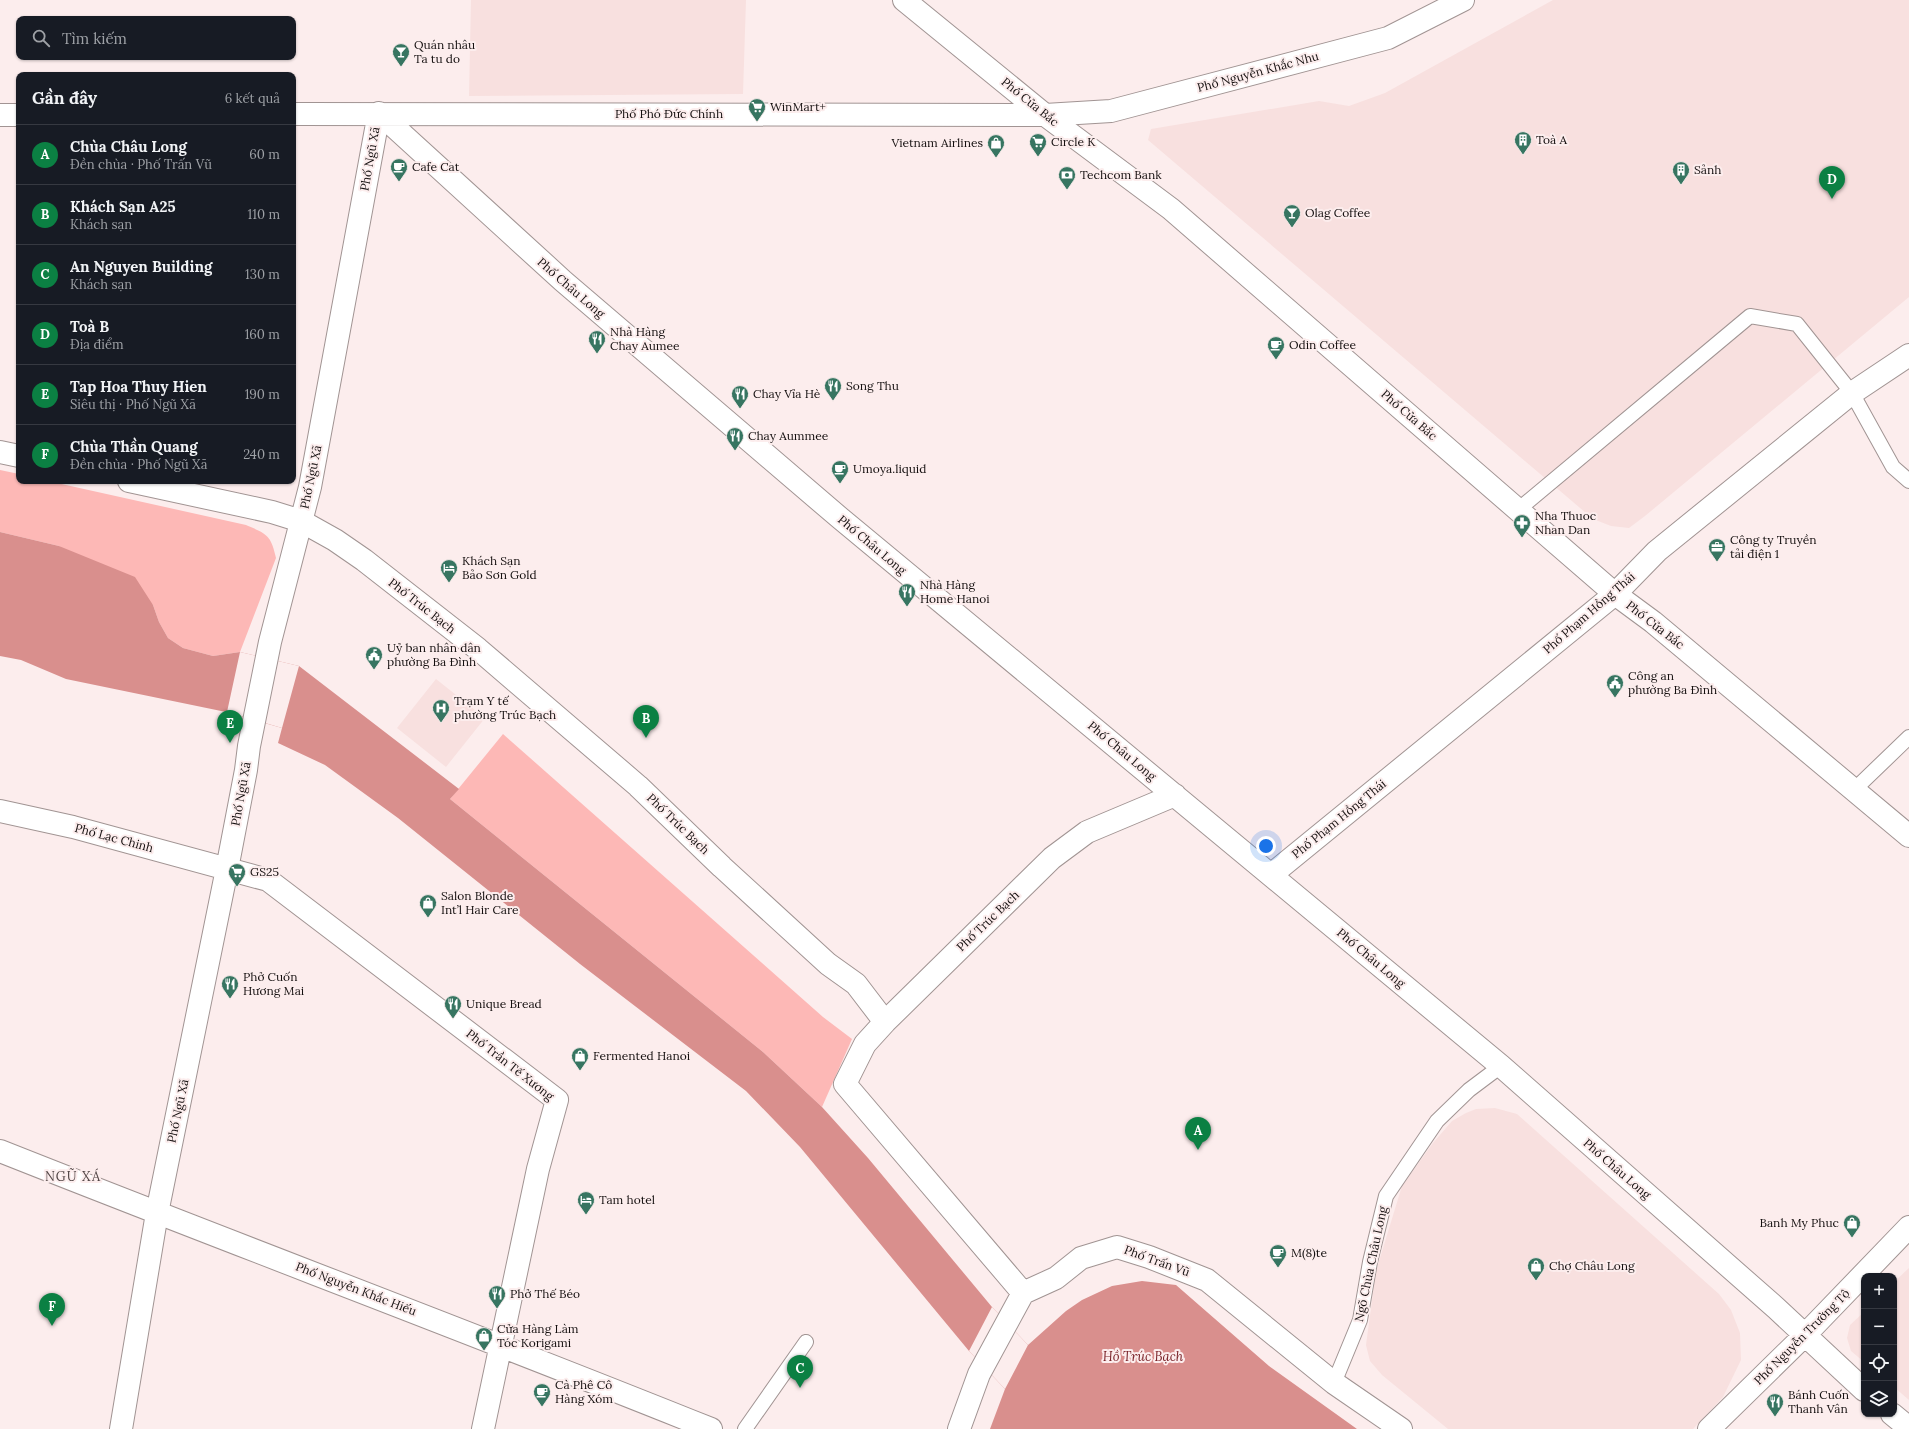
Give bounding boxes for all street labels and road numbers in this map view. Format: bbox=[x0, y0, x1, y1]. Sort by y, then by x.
street label: Phố Nguyễn Khắc Nhu bbox=[1195, 48, 1320, 95]
street label: Phố Cửa Bắc bbox=[999, 74, 1062, 129]
street label: Phố Phó Đức Chính bbox=[615, 106, 723, 121]
street label: Phố Ngũ Xã bbox=[356, 126, 383, 192]
street label: Phố Châu Long bbox=[535, 254, 608, 321]
street label: Phố Cửa Bắc bbox=[1378, 386, 1440, 443]
street label: Phố Ngũ Xã bbox=[296, 444, 325, 510]
street label: Phố Châu Long bbox=[835, 512, 910, 578]
street label: Phố Phạm Hồng Thái bbox=[1540, 569, 1638, 657]
street label: Phố Trúc Bạch bbox=[386, 575, 459, 637]
street label: Phố Cửa Bắc bbox=[1623, 597, 1687, 652]
street label: Phố Châu Long bbox=[1085, 718, 1160, 784]
street label: Phố Ngũ Xã bbox=[227, 761, 254, 827]
street label: Phố Phạm Hồng Thái bbox=[1289, 776, 1389, 861]
street label: Phố Trúc Bạch bbox=[644, 790, 713, 857]
street label: Phố Lạc Chinh bbox=[73, 820, 155, 855]
street label: Phố Trúc Bạch bbox=[953, 887, 1022, 954]
street label: Phố Châu Long bbox=[1334, 925, 1409, 991]
street label: Phố Trần Tế Xương bbox=[463, 1026, 557, 1104]
street label: Phố Ngũ Xã bbox=[163, 1078, 192, 1144]
street label: Phố Châu Long bbox=[1581, 1135, 1654, 1202]
street label: Ngõ Chùa Châu Long bbox=[1351, 1204, 1390, 1323]
street label: Phố Trấn Vũ bbox=[1122, 1242, 1192, 1279]
street label: Phố Nguyễn Khắc Hiếu bbox=[294, 1259, 419, 1318]
street label: Phố Nguyễn Trường Tộ bbox=[1751, 1286, 1853, 1388]

